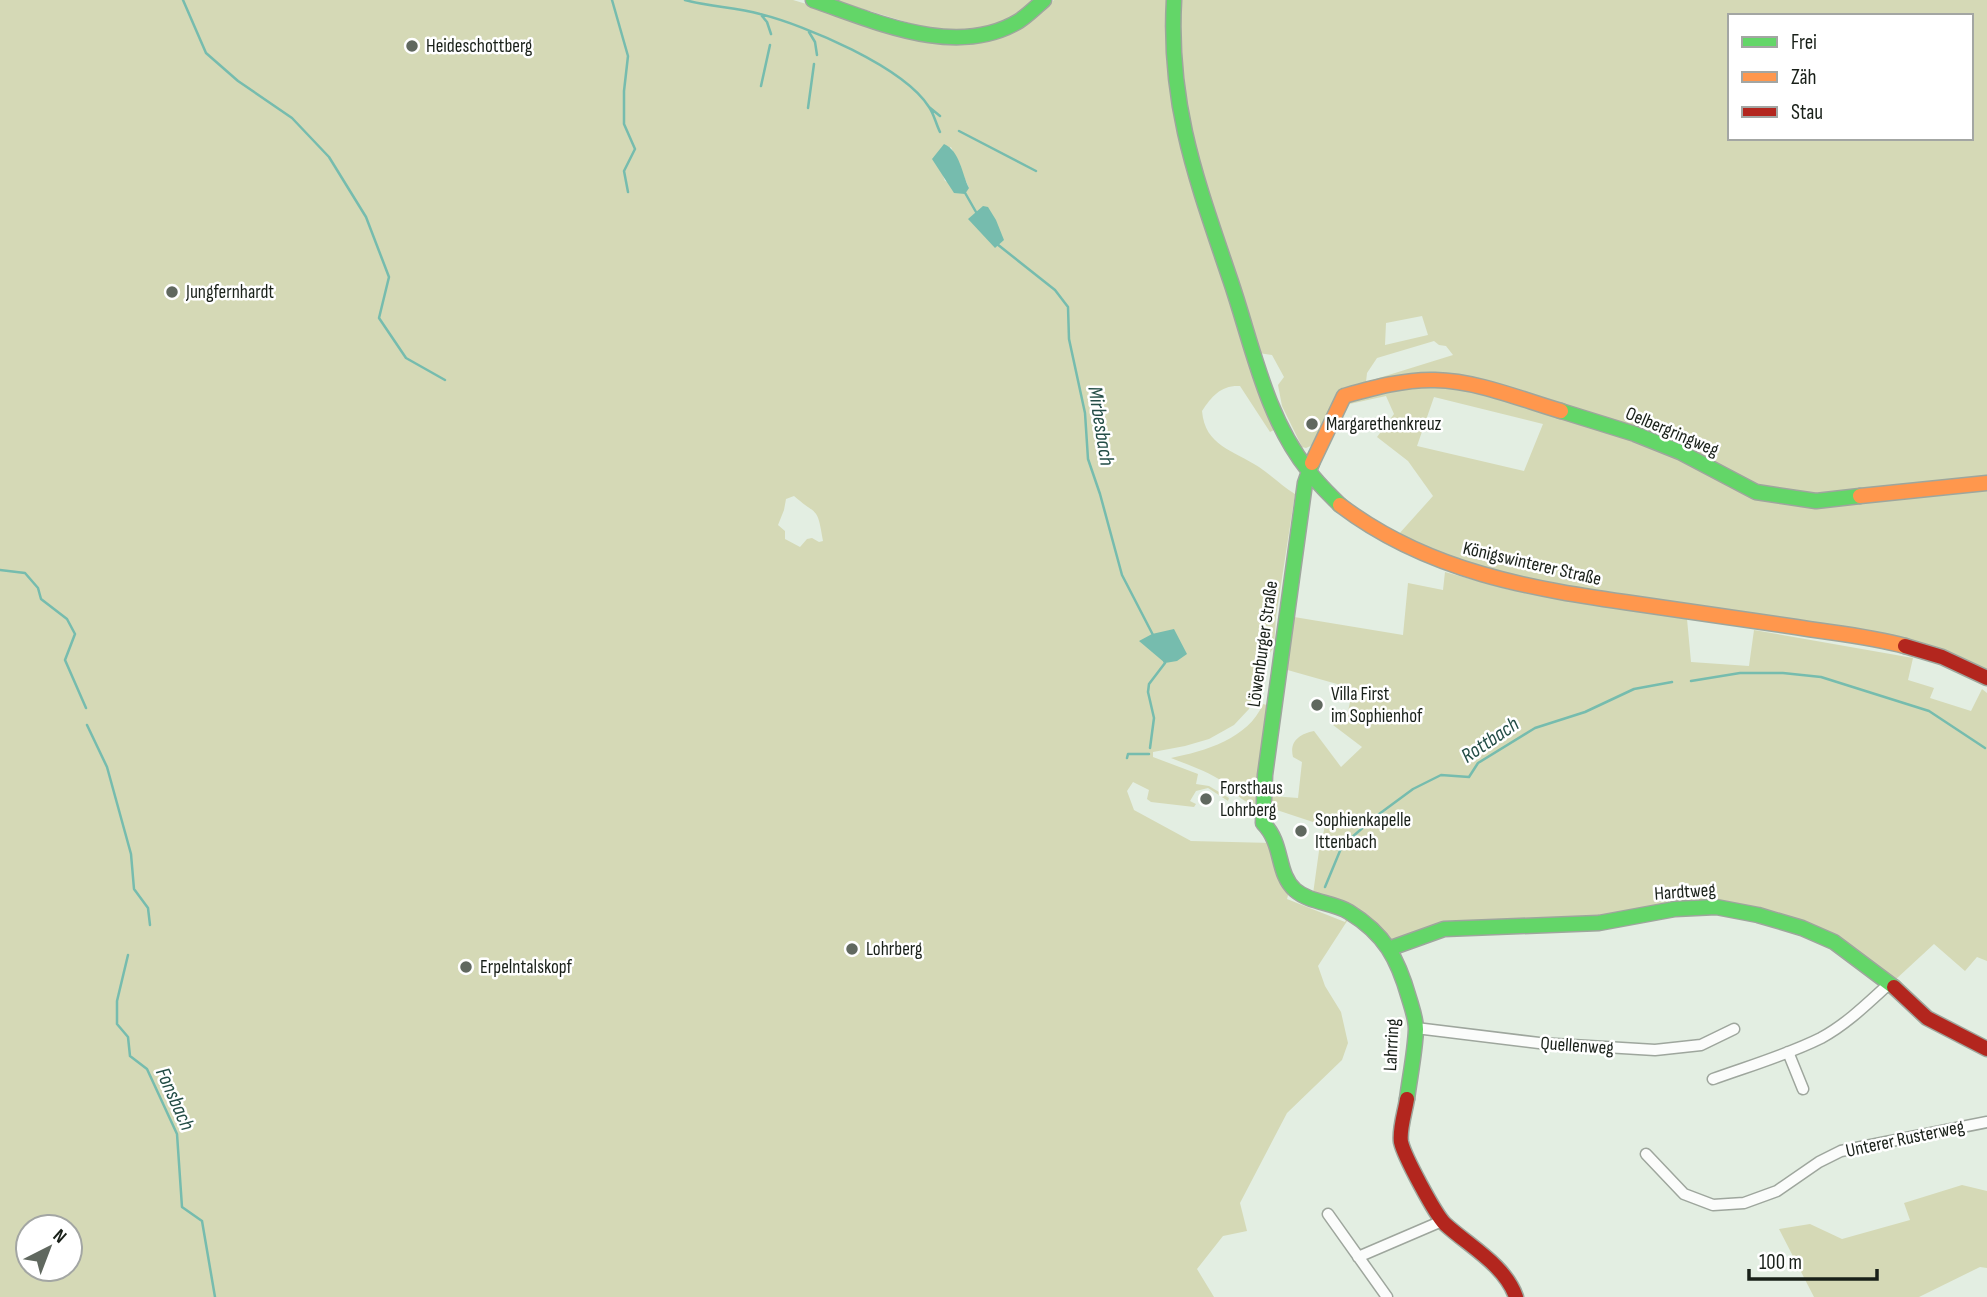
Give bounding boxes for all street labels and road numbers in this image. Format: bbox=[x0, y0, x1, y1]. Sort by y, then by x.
street label: Oelbergringweg bbox=[1622, 402, 1722, 462]
street label: Königswinterer Straße bbox=[1461, 537, 1603, 591]
street label: Löwenburger Straße bbox=[1243, 579, 1283, 709]
street label: Hardtweg bbox=[1653, 878, 1717, 906]
street label: Lahrring bbox=[1379, 1018, 1405, 1072]
street label: Quellenweg bbox=[1539, 1032, 1615, 1060]
street label: Unterer Rusterweg bbox=[1844, 1115, 1967, 1163]

